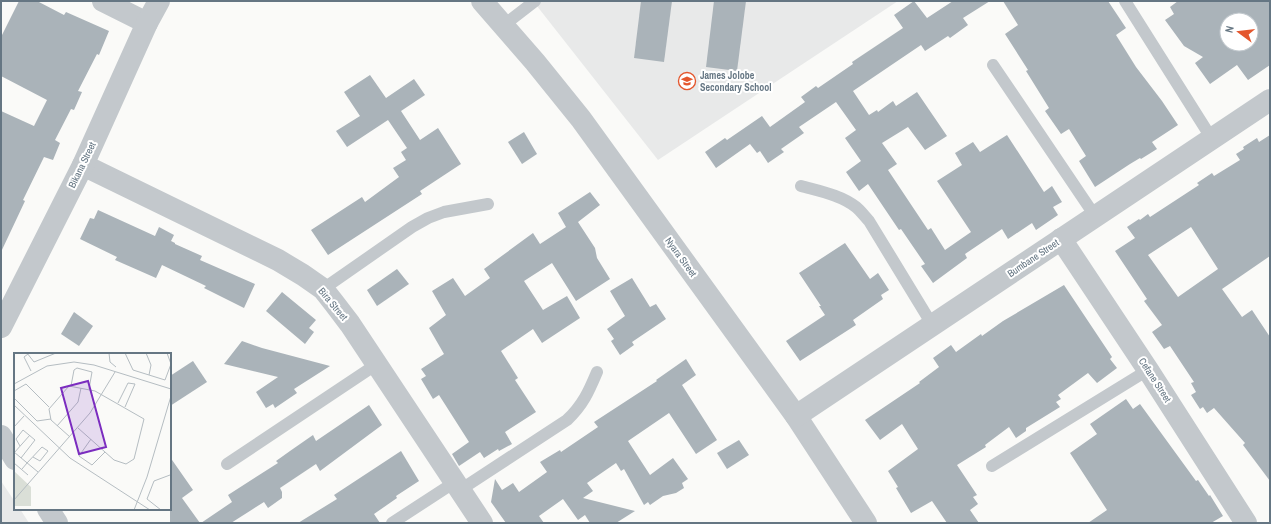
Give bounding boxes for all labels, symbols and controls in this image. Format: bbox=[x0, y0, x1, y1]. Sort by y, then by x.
north arrow bbox=[1219, 12, 1259, 52]
text: N bbox=[1222, 24, 1237, 34]
place label: James Jolobe Secondary School bbox=[700, 69, 772, 94]
school or university icon: James Jolobe Secondary School bbox=[677, 71, 697, 91]
street label: Bikana Street bbox=[65, 139, 99, 190]
street label: Nyara Street bbox=[662, 235, 700, 280]
street label: Bumbane Street bbox=[1005, 236, 1062, 280]
street label: Bira Street bbox=[315, 285, 351, 324]
inset map bbox=[14, 353, 171, 510]
street label: Cefane Street bbox=[1136, 355, 1175, 405]

